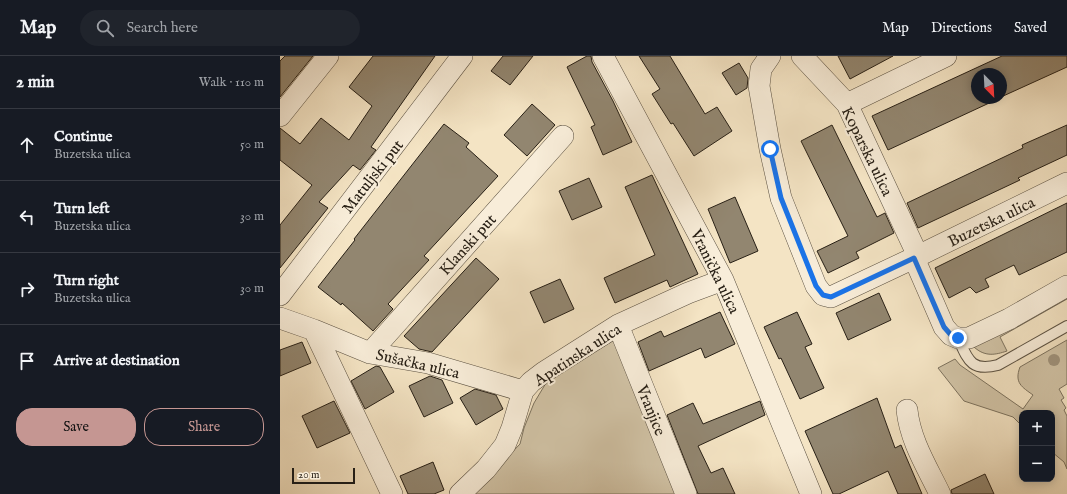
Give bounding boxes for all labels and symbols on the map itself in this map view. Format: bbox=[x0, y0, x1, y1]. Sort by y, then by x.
north arrow bbox=[971, 68, 1007, 104]
street label: Koparska ulica bbox=[836, 104, 896, 200]
street label: Matuljski put bbox=[339, 136, 409, 218]
route start bbox=[761, 140, 779, 158]
street label: Buzetska ulica bbox=[945, 193, 1039, 252]
street label: Klanski put bbox=[436, 210, 502, 280]
street label: Vranička ulica bbox=[685, 225, 743, 318]
street label: Apatinska ulica bbox=[530, 320, 626, 392]
route end bbox=[949, 329, 967, 347]
street label: Sušačka ulica bbox=[374, 346, 462, 384]
street label: Vranjice bbox=[631, 381, 669, 439]
scale bar bbox=[292, 466, 355, 485]

